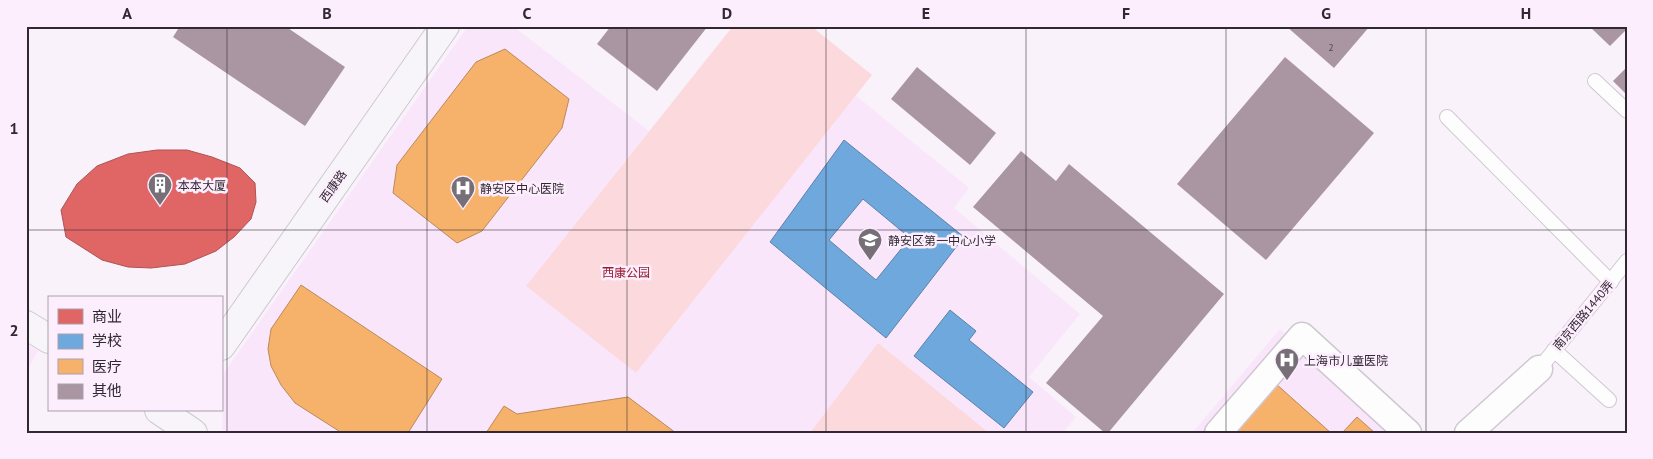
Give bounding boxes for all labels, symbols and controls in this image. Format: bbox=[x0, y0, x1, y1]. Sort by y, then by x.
text: A bbox=[122, 3, 132, 23]
text: B bbox=[322, 3, 332, 23]
text: C bbox=[523, 3, 532, 23]
text: D bbox=[722, 3, 732, 23]
text: E bbox=[922, 3, 930, 23]
text: F bbox=[1122, 3, 1130, 23]
text: G bbox=[1321, 3, 1331, 23]
text: H bbox=[1521, 3, 1531, 23]
house number: 2 bbox=[1328, 41, 1334, 54]
text: 1 bbox=[9, 118, 19, 138]
street label: 西康路 bbox=[317, 167, 349, 205]
building icon: 本本大厦 bbox=[147, 172, 173, 206]
hospital icon: 静安区中心医院 bbox=[450, 175, 476, 209]
place label: 本本大厦 bbox=[178, 178, 226, 193]
place label: 静安区中心医院 bbox=[480, 181, 564, 196]
school or university icon: 静安区第一中心小学 bbox=[857, 227, 883, 261]
place label: 静安区第一中心小学 bbox=[888, 233, 996, 248]
park label: 西康公园 bbox=[602, 265, 650, 280]
street label: 南京西路1440弄 bbox=[1550, 277, 1616, 353]
legend bbox=[48, 296, 222, 412]
text: 商业 bbox=[92, 307, 122, 326]
text: 2 bbox=[9, 320, 19, 340]
text: 学校 bbox=[92, 331, 122, 350]
hospital icon: 上海市儿童医院 bbox=[1274, 347, 1300, 381]
place label: 上海市儿童医院 bbox=[1304, 353, 1388, 368]
text: 医疗 bbox=[92, 357, 122, 376]
text: 其他 bbox=[92, 381, 122, 400]

